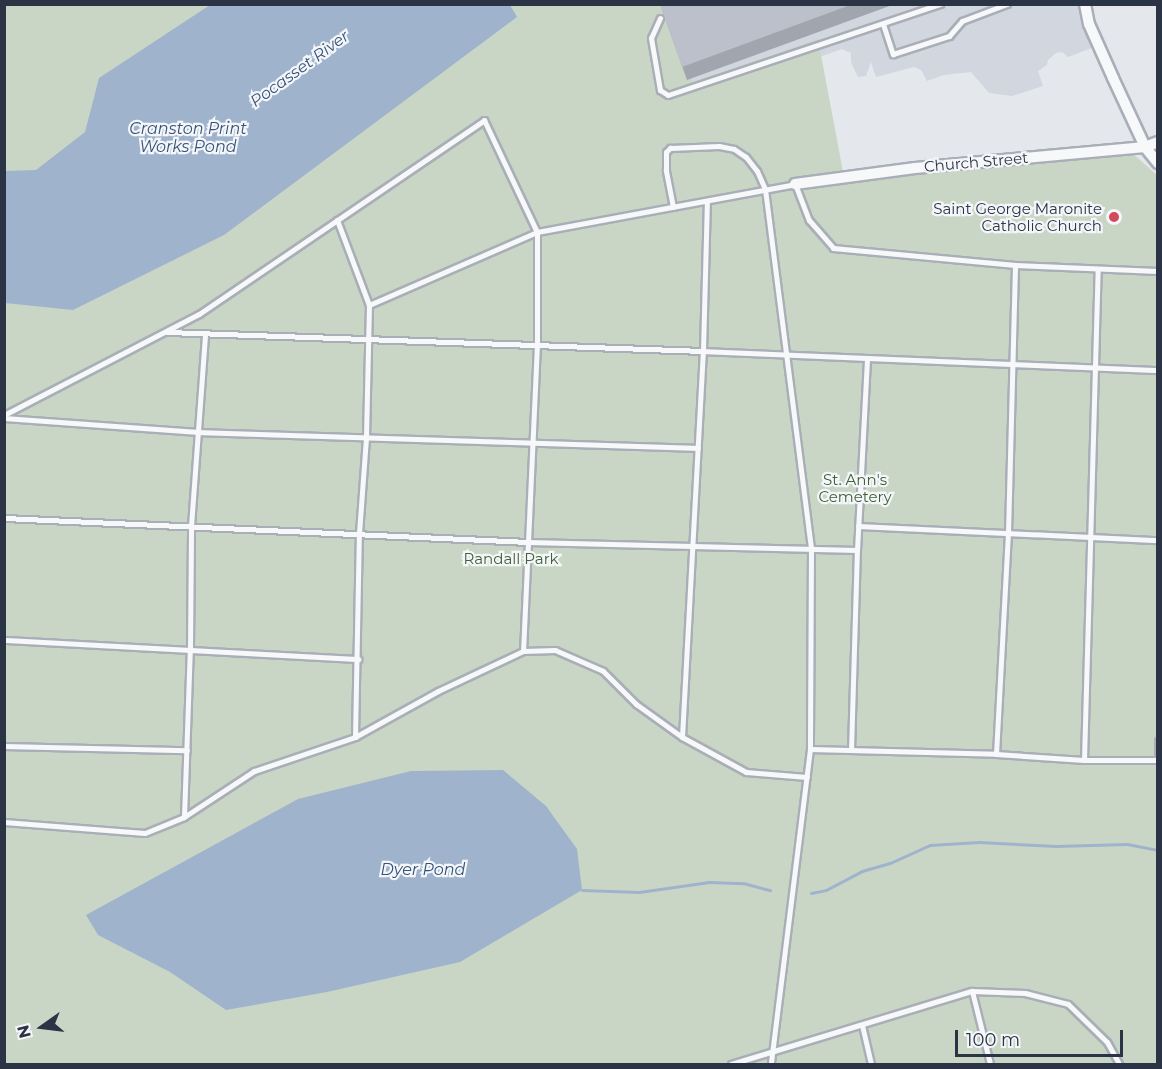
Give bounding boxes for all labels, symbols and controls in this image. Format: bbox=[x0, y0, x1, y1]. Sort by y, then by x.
water label: Pocasset River bbox=[247, 27, 353, 111]
water label: Cranston Print Works Pond bbox=[129, 119, 247, 157]
street label: Church Street bbox=[923, 148, 1029, 176]
place label: Saint George Maronite Catholic Church bbox=[933, 199, 1102, 234]
marker: Saint George Maronite Catholic Church bbox=[1107, 210, 1121, 224]
park label: St. Ann's Cemetery bbox=[818, 470, 892, 505]
park label: Randall Park bbox=[463, 550, 559, 568]
water label: Dyer Pond bbox=[381, 860, 465, 880]
north arrow bbox=[12, 997, 72, 1057]
scale bar bbox=[958, 1018, 1126, 1056]
text: N bbox=[13, 1023, 35, 1040]
text: 100 m bbox=[966, 1029, 1020, 1051]

